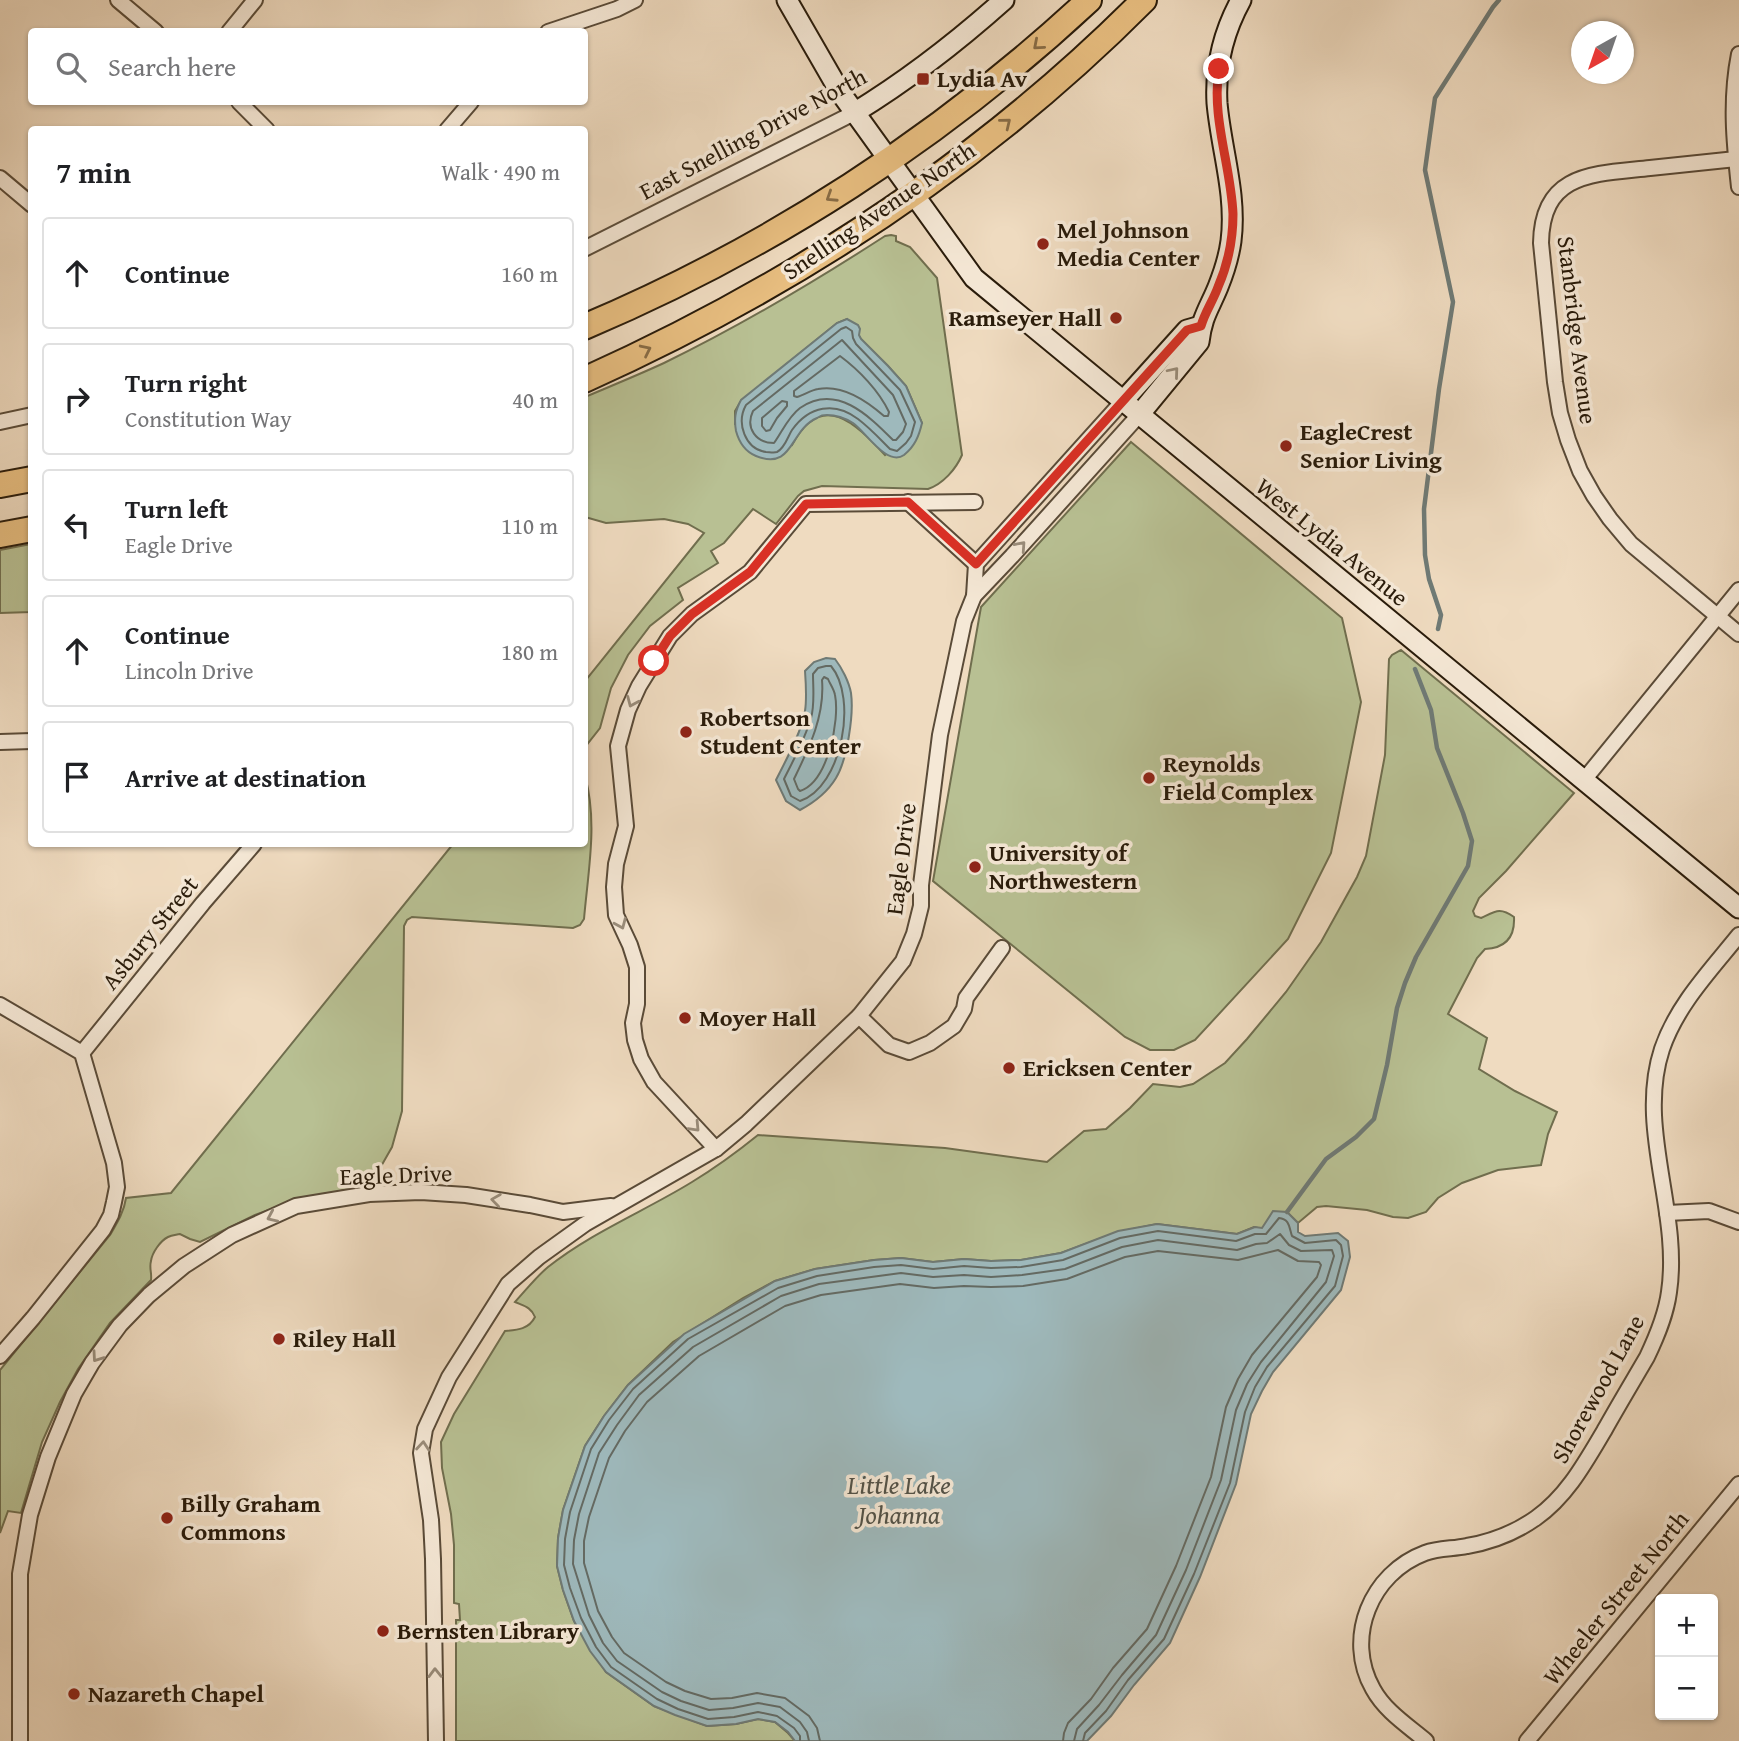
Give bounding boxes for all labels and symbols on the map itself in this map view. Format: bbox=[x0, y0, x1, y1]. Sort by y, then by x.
north arrow bbox=[1571, 21, 1634, 84]
one-way arrow bbox=[1033, 37, 1046, 49]
route end bbox=[1203, 53, 1234, 84]
street label: East Snelling Drive North bbox=[633, 58, 873, 208]
place label: Lydia Av bbox=[937, 61, 1028, 96]
marker: Lydia Av bbox=[915, 71, 931, 87]
one-way arrow bbox=[998, 119, 1011, 131]
street label: Snelling Avenue North bbox=[775, 133, 983, 288]
one-way arrow bbox=[826, 189, 839, 202]
place label: Mel Johnson Media Center bbox=[1057, 212, 1200, 275]
street label: Stanbridge Avenue bbox=[1549, 234, 1606, 426]
marker: Mel Johnson Media Center bbox=[1035, 236, 1051, 252]
place label: Ramseyer Hall bbox=[948, 300, 1103, 335]
marker: Ramseyer Hall bbox=[1108, 310, 1124, 326]
one-way arrow bbox=[639, 345, 651, 359]
one-way arrow bbox=[1166, 367, 1178, 380]
place label: EagleCrest Senior Living bbox=[1300, 414, 1442, 477]
marker: EagleCrest Senior Living bbox=[1278, 438, 1294, 454]
street label: West Lydia Avenue bbox=[1248, 469, 1416, 614]
one-way arrow bbox=[1013, 541, 1025, 554]
route start bbox=[638, 645, 669, 676]
one-way arrow bbox=[626, 694, 640, 707]
place label: Robertson Student Center bbox=[700, 700, 861, 763]
marker: Robertson Student Center bbox=[678, 724, 694, 740]
place label: Reynolds Field Complex bbox=[1163, 746, 1314, 809]
marker: Reynolds Field Complex bbox=[1141, 770, 1157, 786]
street label: Eagle Drive bbox=[876, 801, 925, 917]
place label: University of Northwestern bbox=[989, 835, 1137, 898]
marker: University of Northwestern bbox=[967, 859, 983, 875]
street label: Asbury Street bbox=[93, 868, 207, 997]
one-way arrow bbox=[613, 916, 627, 929]
place label: Moyer Hall bbox=[699, 1000, 817, 1035]
marker: Moyer Hall bbox=[677, 1010, 693, 1026]
place label: Ericksen Center bbox=[1023, 1050, 1192, 1085]
marker: Ericksen Center bbox=[1001, 1060, 1017, 1076]
one-way arrow bbox=[687, 1119, 700, 1132]
street label: Eagle Drive bbox=[339, 1155, 453, 1194]
one-way arrow bbox=[490, 1192, 501, 1207]
one-way arrow bbox=[267, 1209, 279, 1223]
street label: Shorewood Lane bbox=[1542, 1308, 1653, 1470]
place label: Riley Hall bbox=[293, 1321, 397, 1356]
marker: Riley Hall bbox=[271, 1331, 287, 1347]
one-way arrow bbox=[93, 1349, 105, 1362]
one-way arrow bbox=[415, 1440, 430, 1451]
water label: Little Lake Johanna bbox=[846, 1465, 951, 1534]
place label: Billy Graham Commons bbox=[181, 1486, 321, 1549]
street label: Wheeler Street North bbox=[1534, 1503, 1697, 1692]
marker: Billy Graham Commons bbox=[159, 1510, 175, 1526]
place label: Bernsten Library bbox=[397, 1613, 580, 1648]
marker: Bernsten Library bbox=[375, 1623, 391, 1639]
one-way arrow bbox=[427, 1667, 443, 1678]
place label: Nazareth Chapel bbox=[88, 1676, 265, 1711]
marker: Nazareth Chapel bbox=[66, 1686, 82, 1702]

